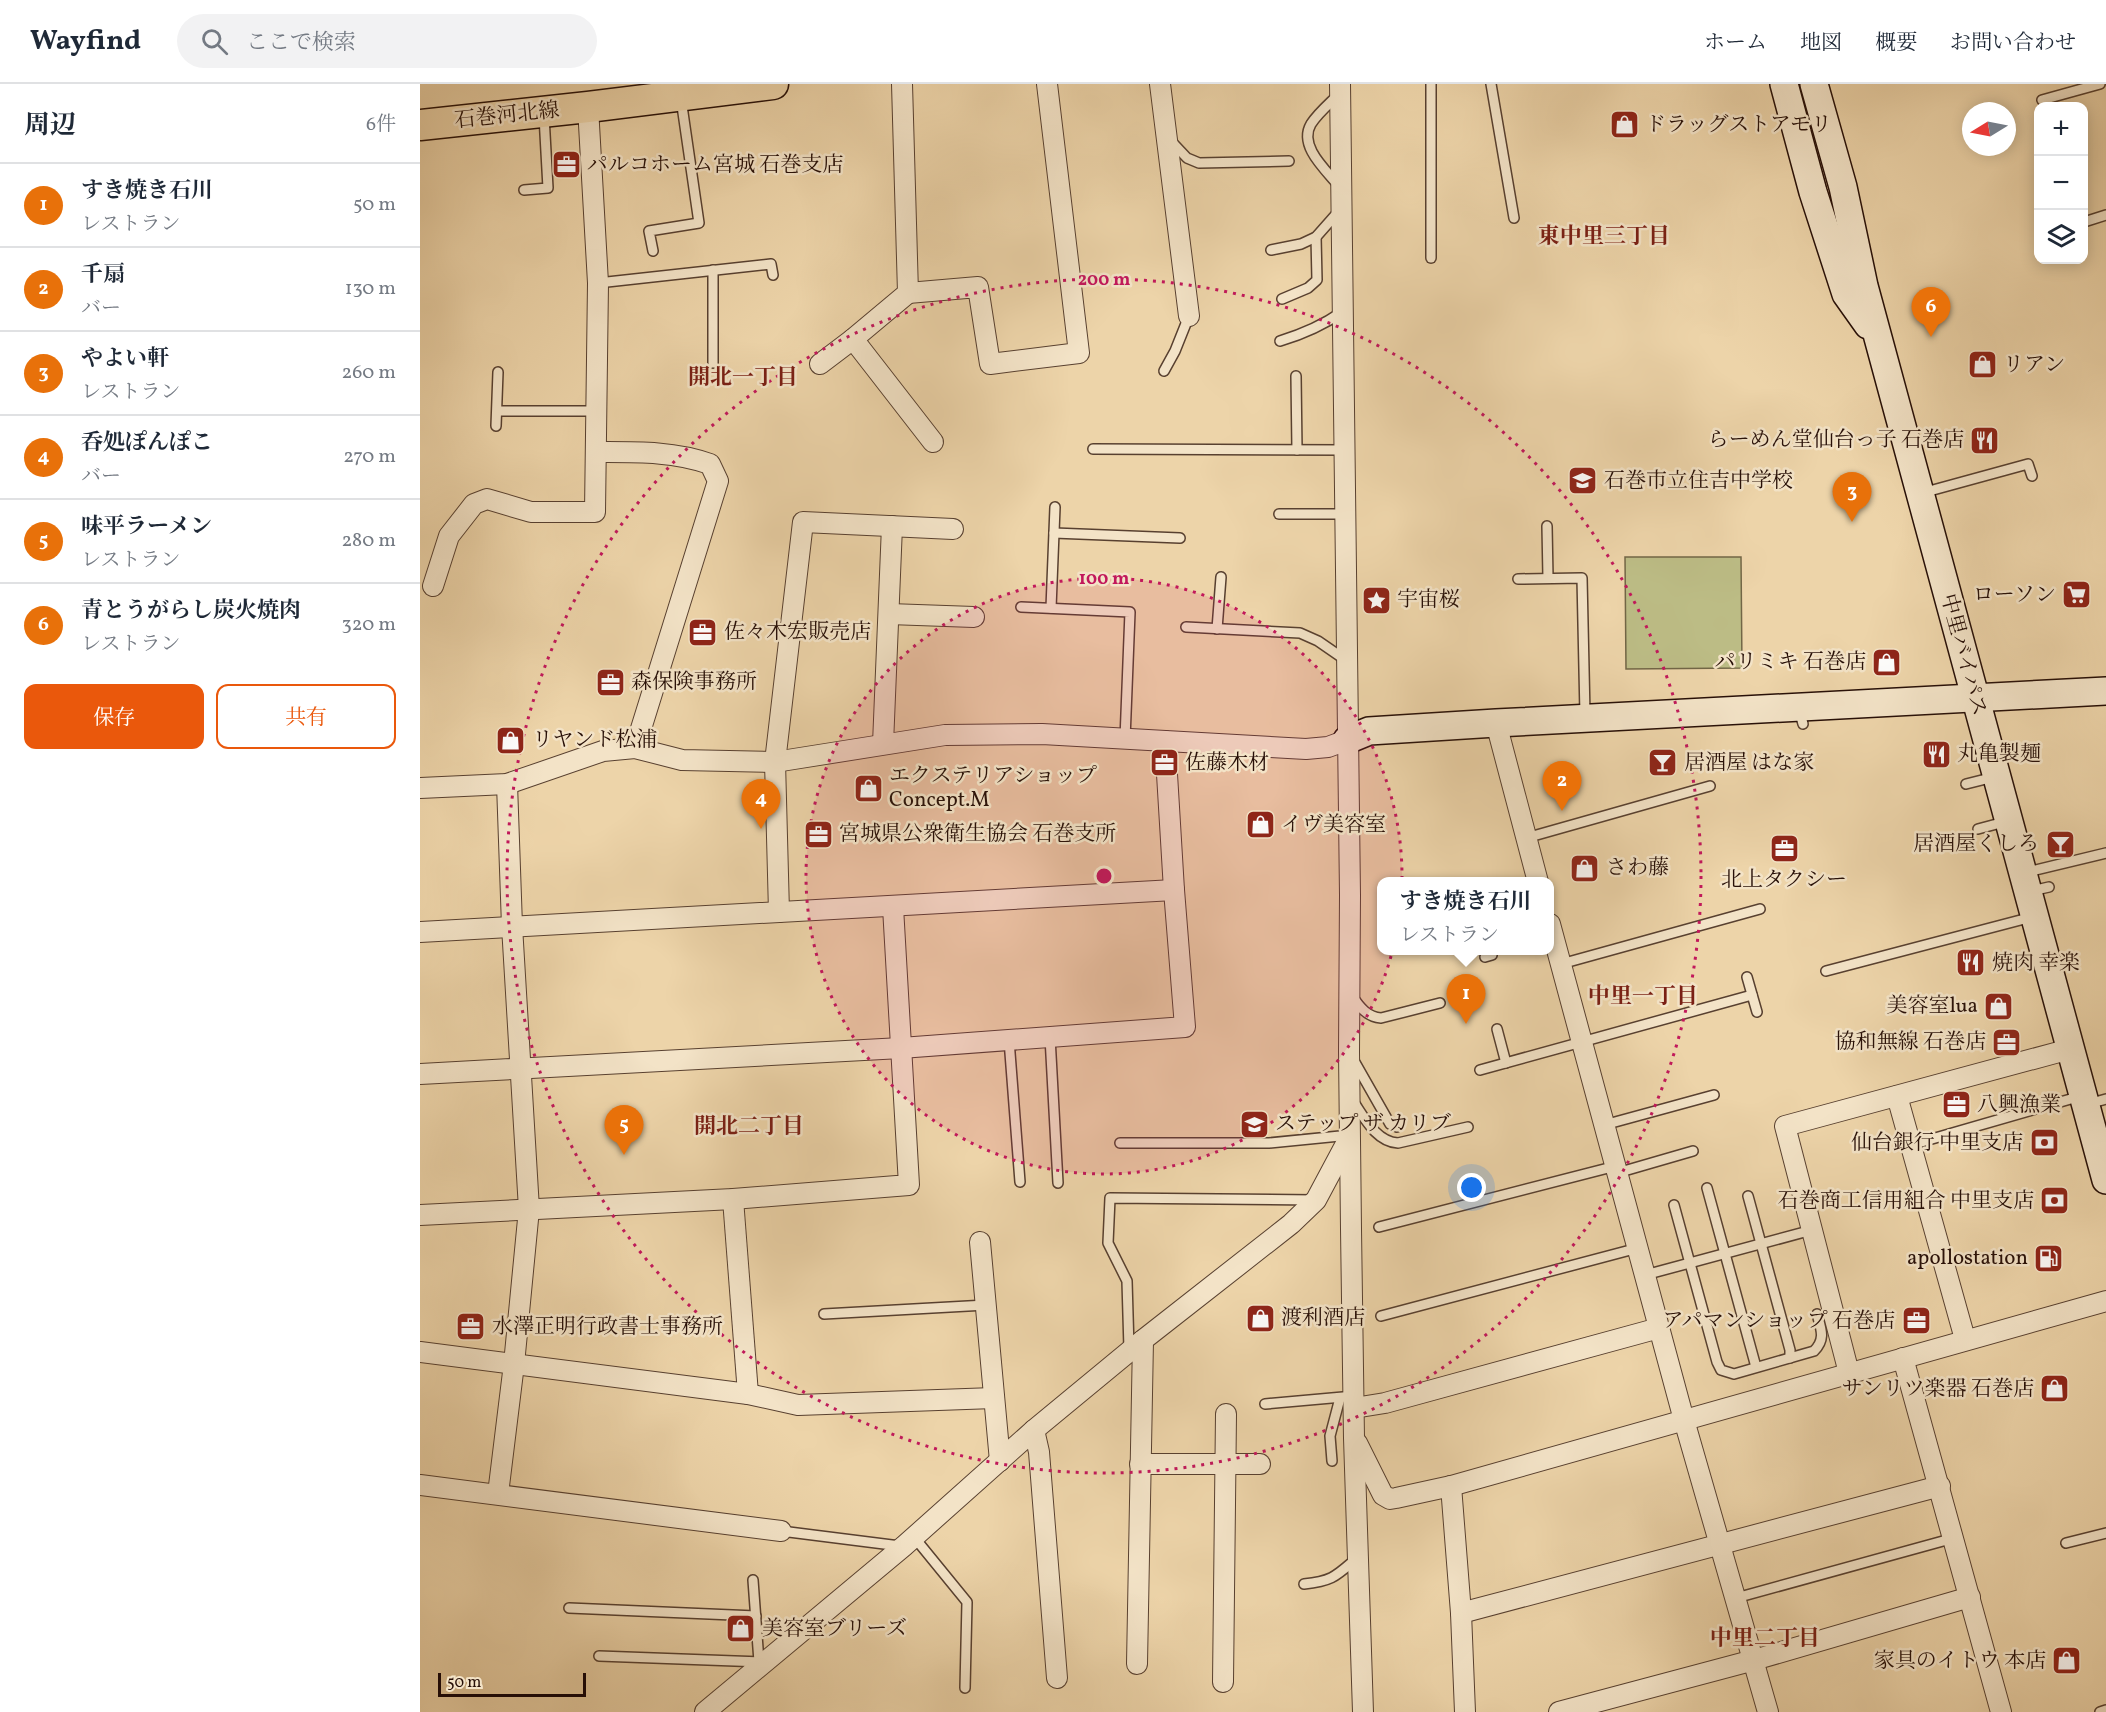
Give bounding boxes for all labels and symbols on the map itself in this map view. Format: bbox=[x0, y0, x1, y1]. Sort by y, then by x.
street label: 石巻河北線 bbox=[453, 96, 561, 136]
north arrow bbox=[1962, 102, 2016, 156]
shop icon: ドラッグストアモリ bbox=[1608, 109, 1640, 141]
place label: ドラッグストアモリ bbox=[1645, 111, 1832, 140]
office icon: パルコホーム宮城 石巻支店 bbox=[550, 149, 582, 181]
place label: パルコホーム宮城 石巻支店 bbox=[587, 151, 843, 180]
district label: 東中里三丁目 bbox=[1538, 222, 1670, 253]
text: 200 m bbox=[1078, 268, 1130, 293]
pin: 6 bbox=[1912, 288, 1950, 337]
shop icon: リアン bbox=[1966, 349, 1998, 381]
place label: リアン bbox=[2003, 351, 2065, 380]
district label: 開北一丁目 bbox=[688, 363, 798, 394]
restaurant icon: らーめん堂仙台っ子 石巻店 bbox=[1969, 424, 2001, 456]
place label: らーめん堂仙台っ子 石巻店 bbox=[1708, 426, 1964, 455]
school or university icon: 石巻市立住吉中学校 bbox=[1567, 465, 1599, 497]
place label: 石巻市立住吉中学校 bbox=[1604, 467, 1793, 496]
pin: 3 bbox=[1832, 472, 1872, 522]
text: 100 m bbox=[1079, 567, 1129, 592]
supermarket icon: ローソン bbox=[2061, 579, 2093, 611]
place label: ローソン bbox=[1973, 581, 2056, 610]
place icon: 宇宙桜 bbox=[1360, 584, 1392, 616]
place label: 宇宙桜 bbox=[1397, 586, 1460, 615]
street label: 中里バイパス bbox=[1933, 591, 1993, 719]
office icon: 佐々木宏販売店 bbox=[687, 616, 719, 648]
place label: 佐々木宏販売店 bbox=[724, 618, 871, 647]
shop icon: パリミキ 石巻店 bbox=[1871, 646, 1903, 678]
place label: パリミキ 石巻店 bbox=[1715, 648, 1866, 677]
office icon: 森保険事務所 bbox=[594, 666, 626, 698]
place label: 森保険事務所 bbox=[631, 668, 757, 697]
shop icon: リヤンド松浦 bbox=[495, 724, 527, 756]
place label: リヤンド松浦 bbox=[532, 726, 657, 755]
restaurant icon: 丸亀製麺 bbox=[1920, 738, 1952, 770]
place label: 丸亀製麺 bbox=[1957, 740, 2041, 769]
office icon: 佐藤木材 bbox=[1148, 747, 1180, 779]
bar icon: 居酒屋 はな家 bbox=[1647, 747, 1679, 779]
place label: 佐藤木材 bbox=[1185, 749, 1269, 778]
place label: 居酒屋 はな家 bbox=[1684, 749, 1814, 778]
place label: エクステリアショップ Concept.M bbox=[889, 762, 1097, 815]
pin: 2 bbox=[1542, 762, 1582, 811]
shop icon: エクステリアショップ Concept.M bbox=[852, 772, 884, 804]
pin: 4 bbox=[742, 780, 780, 829]
shop icon: イヴ美容室 bbox=[1244, 809, 1276, 841]
place label: イヴ美容室 bbox=[1281, 811, 1386, 840]
office icon: 宮城県公衆衛生協会 石巻支所 bbox=[802, 818, 834, 850]
place label: 宮城県公衆衛生協会 石巻支所 bbox=[839, 820, 1116, 849]
bar icon: 居酒屋くしろ bbox=[2044, 828, 2076, 860]
place label: 居酒屋くしろ bbox=[1913, 830, 2039, 859]
office icon: 北上タクシー bbox=[1768, 833, 1800, 865]
shop icon: さわ藤 bbox=[1569, 852, 1601, 884]
place label: さわ藤 bbox=[1606, 854, 1669, 883]
centre of rings bbox=[1094, 866, 1114, 886]
place label: 北上タクシー bbox=[1721, 866, 1847, 895]
restaurant icon: 焼肉 幸楽 bbox=[1955, 947, 1987, 979]
place label: 焼肉 幸楽 bbox=[1992, 949, 2080, 978]
pin: 1 bbox=[1446, 974, 1486, 1024]
district label: 中里一丁目 bbox=[1588, 982, 1698, 1013]
shop icon: 美容室lua bbox=[1983, 990, 2015, 1022]
place label: 美容室lua bbox=[1886, 992, 1978, 1021]
office icon: 協和無線 石巻店 bbox=[1991, 1026, 2023, 1058]
place label: 協和無線 石巻店 bbox=[1835, 1028, 1986, 1057]
office icon: 八興漁業 bbox=[1940, 1089, 1972, 1121]
place label: 八興漁業 bbox=[1977, 1091, 2061, 1120]
pin: 5 bbox=[604, 1106, 644, 1155]
school or university icon: ステップ ザ カリブ bbox=[1238, 1108, 1270, 1140]
place label: ステップ ザ カリブ bbox=[1275, 1110, 1451, 1139]
district label: 開北二丁目 bbox=[694, 1112, 804, 1143]
bank icon: 仙台銀行 中里支店 bbox=[2028, 1127, 2060, 1159]
place label: 仙台銀行 中里支店 bbox=[1851, 1129, 2023, 1158]
your location bbox=[1457, 1173, 1486, 1202]
bank icon: 石巻商工信用組合 中里支店 bbox=[2039, 1185, 2071, 1217]
place label: 石巻商工信用組合 中里支店 bbox=[1778, 1187, 2034, 1216]
fuel station icon: apollostation bbox=[2033, 1242, 2065, 1274]
place label: apollostation bbox=[1907, 1244, 2028, 1273]
shop icon: 渡利酒店 bbox=[1244, 1302, 1276, 1334]
place label: 渡利酒店 bbox=[1281, 1304, 1365, 1333]
office icon: アパマンショップ 石巻店 bbox=[1900, 1305, 1932, 1337]
place label: アパマンショップ 石巻店 bbox=[1662, 1307, 1895, 1336]
office icon: 水澤正明行政書士事務所 bbox=[455, 1311, 487, 1343]
place label: 水澤正明行政書士事務所 bbox=[492, 1313, 723, 1342]
shop icon: サンリツ楽器 石巻店 bbox=[2039, 1373, 2071, 1405]
place label: サンリツ楽器 石巻店 bbox=[1842, 1375, 2034, 1404]
shop icon: 美容室ブリーズ bbox=[725, 1613, 757, 1645]
place label: 美容室ブリーズ bbox=[762, 1615, 907, 1644]
district label: 中里二丁目 bbox=[1710, 1624, 1820, 1655]
shop icon: 家具のイトウ 本店 bbox=[2051, 1645, 2083, 1677]
place label: 家具のイトウ 本店 bbox=[1874, 1647, 2046, 1676]
scale bar bbox=[438, 1670, 586, 1698]

